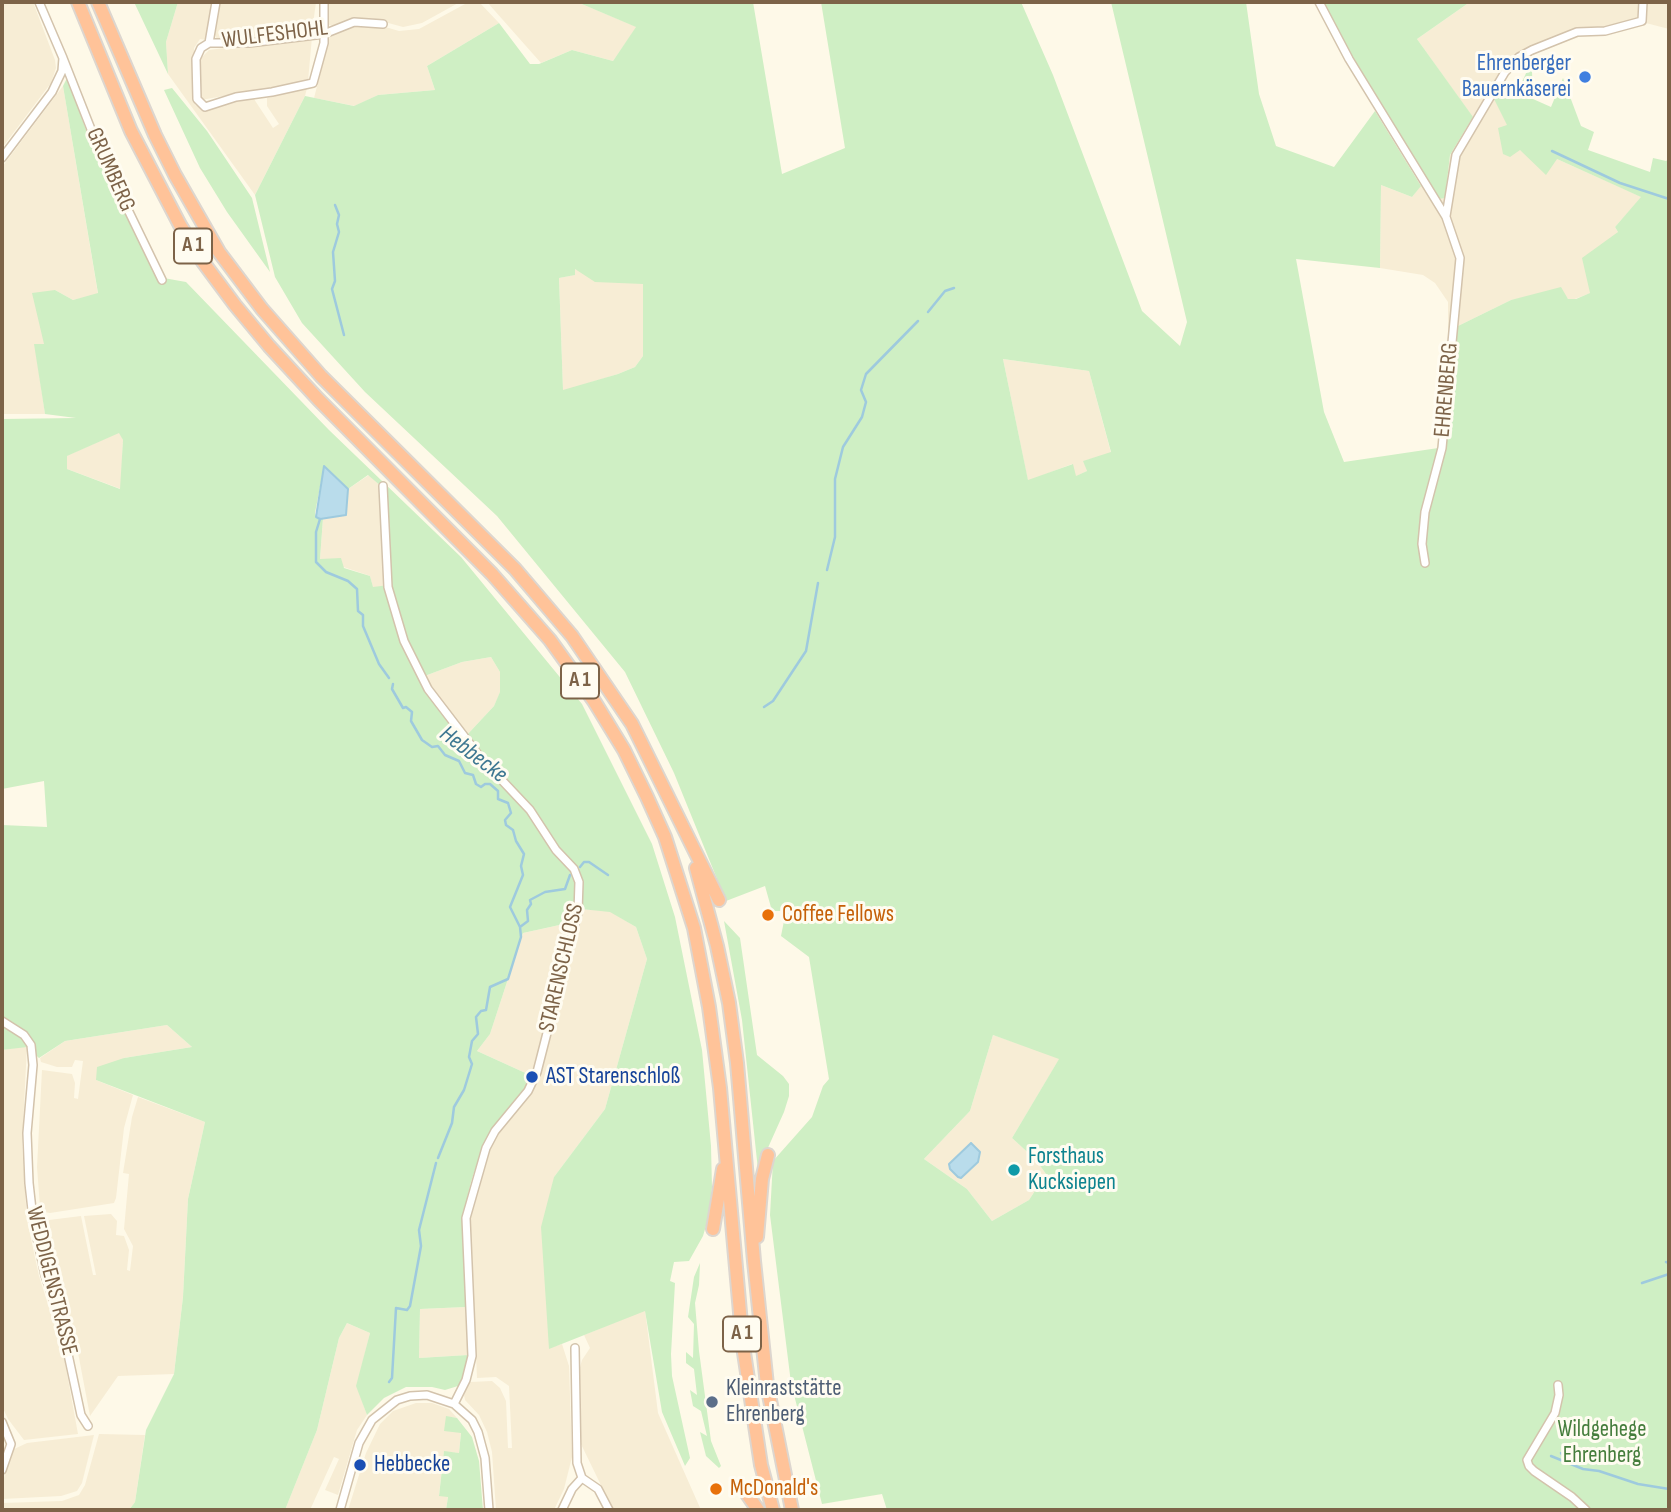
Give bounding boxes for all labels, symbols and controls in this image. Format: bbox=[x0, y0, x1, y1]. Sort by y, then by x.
street label: WULFESHOHL bbox=[220, 15, 330, 55]
place label: Ehrenberger Bauernkäserei bbox=[1462, 50, 1571, 104]
marker: Ehrenberger Bauernkäserei bbox=[1577, 69, 1593, 85]
street label: GRUMBERG bbox=[79, 124, 141, 216]
road number: A 1 bbox=[174, 229, 212, 264]
street label: EHRENBERG bbox=[1429, 342, 1465, 438]
road number: A 1 bbox=[561, 664, 599, 698]
water label: Hebbecke bbox=[433, 720, 513, 790]
street label: STARENSCHLOSS bbox=[534, 901, 590, 1035]
place label: Coffee Fellows bbox=[782, 901, 894, 929]
marker: Coffee Fellows bbox=[760, 907, 776, 923]
place label: AST Starenschloß bbox=[546, 1063, 680, 1091]
marker: AST Starenschloß bbox=[524, 1069, 540, 1085]
place label: Forsthaus Kucksiepen bbox=[1028, 1143, 1116, 1197]
marker: Forsthaus Kucksiepen bbox=[1006, 1162, 1022, 1178]
street label: WEDDIGENSTRASSE bbox=[19, 1204, 83, 1358]
road number: A 1 bbox=[723, 1316, 761, 1352]
place label: Kleinraststätte Ehrenberg bbox=[726, 1375, 841, 1429]
marker: Kleinraststätte Ehrenberg bbox=[704, 1394, 720, 1410]
park label: Wildgehege Ehrenberg bbox=[1558, 1416, 1646, 1470]
place label: Hebbecke bbox=[374, 1451, 450, 1479]
marker: Hebbecke bbox=[352, 1457, 368, 1473]
place label: McDonald's bbox=[730, 1475, 818, 1503]
marker: McDonald's bbox=[708, 1481, 724, 1497]

